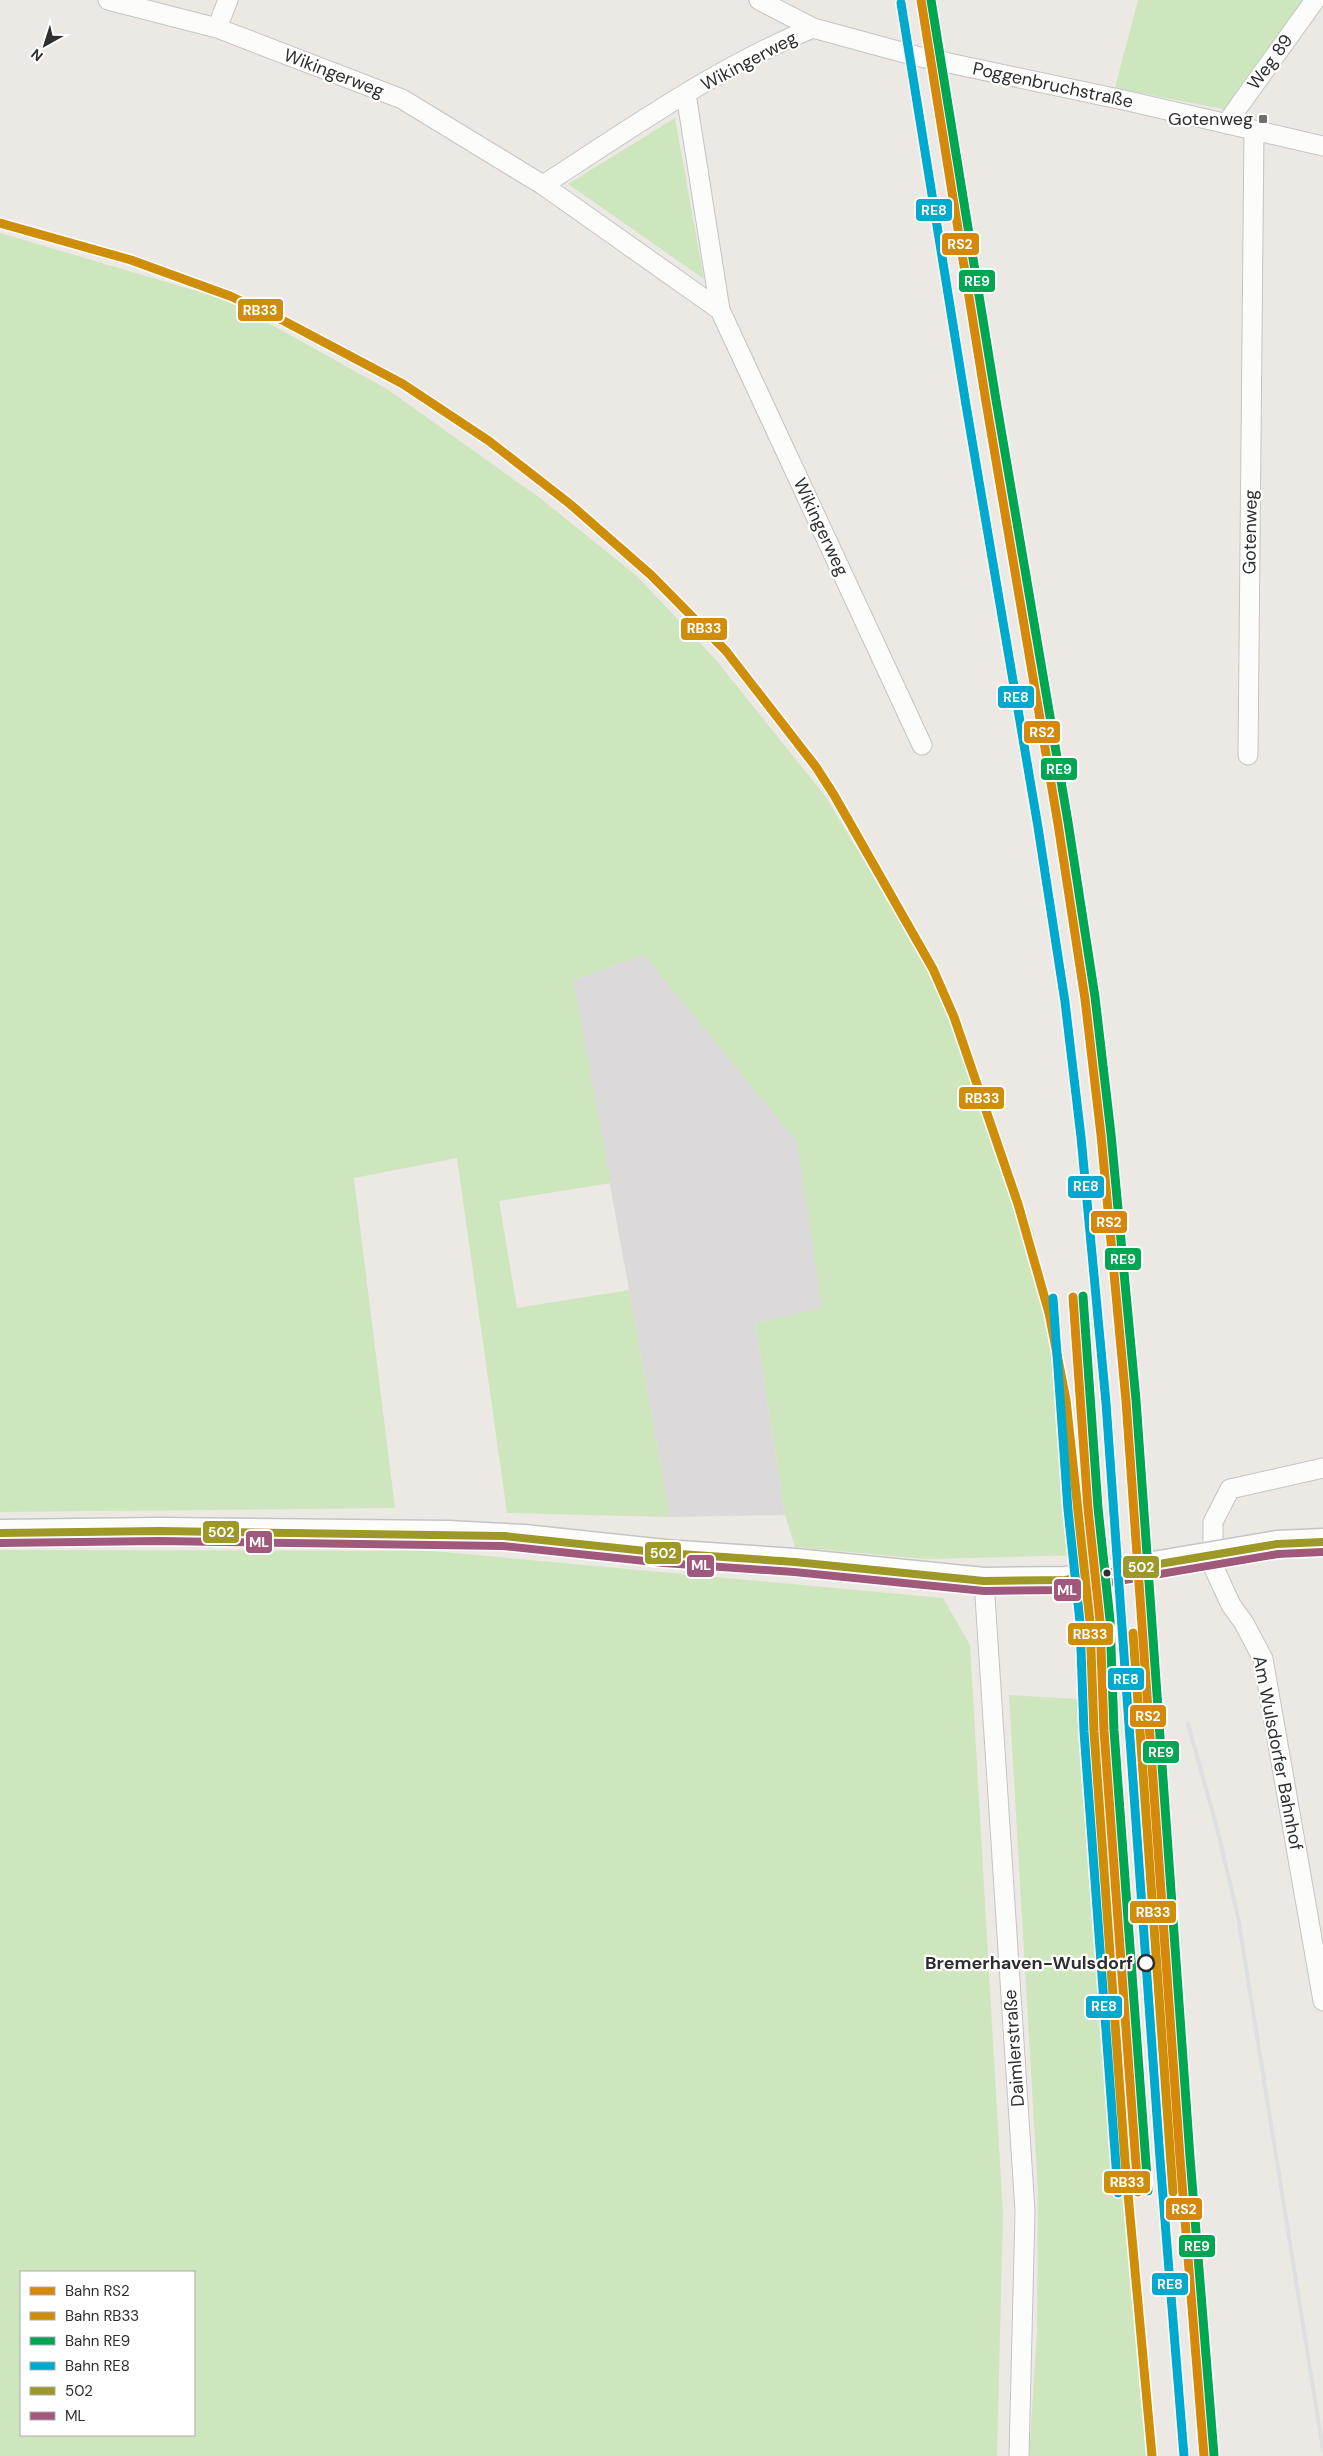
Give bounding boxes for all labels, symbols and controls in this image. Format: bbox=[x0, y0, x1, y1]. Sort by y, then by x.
north arrow bbox=[20, 20, 70, 70]
street label: Wikingerweg bbox=[697, 26, 801, 96]
street label: Weg 89 bbox=[1242, 29, 1298, 95]
street label: Wikingerweg bbox=[280, 43, 388, 103]
text: N bbox=[27, 45, 46, 65]
street label: Poggenbruchstraße bbox=[971, 56, 1135, 114]
place label: Gotenweg bbox=[1168, 107, 1253, 131]
marker: Gotenweg bbox=[1257, 113, 1269, 125]
line badge: RE8 bbox=[915, 198, 953, 222]
text: RE8 bbox=[921, 201, 947, 219]
line badge: RS2 bbox=[941, 232, 980, 256]
text: RS2 bbox=[947, 235, 973, 253]
line badge: RE9 bbox=[958, 269, 996, 293]
text: RE9 bbox=[964, 272, 990, 290]
line badge: RB33 bbox=[237, 298, 284, 322]
text: RB33 bbox=[243, 301, 277, 319]
street label: Wikingerweg bbox=[788, 474, 854, 580]
street label: Gotenweg bbox=[1237, 489, 1263, 575]
line badge: RB33 bbox=[680, 617, 728, 641]
text: RB33 bbox=[687, 619, 721, 637]
line badge: RE8 bbox=[997, 685, 1035, 709]
text: RE8 bbox=[1003, 688, 1029, 706]
line badge: RS2 bbox=[1023, 720, 1061, 744]
text: RS2 bbox=[1029, 723, 1055, 741]
line badge: RE9 bbox=[1040, 757, 1078, 781]
text: RE9 bbox=[1046, 760, 1072, 778]
line badge: RB33 bbox=[958, 1086, 1005, 1110]
text: RB33 bbox=[965, 1089, 999, 1107]
line badge: RE8 bbox=[1067, 1175, 1105, 1199]
text: RE8 bbox=[1073, 1177, 1099, 1195]
line badge: RS2 bbox=[1090, 1210, 1128, 1234]
text: RS2 bbox=[1096, 1213, 1122, 1231]
line badge: RE9 bbox=[1104, 1247, 1142, 1271]
text: RE9 bbox=[1110, 1250, 1136, 1268]
line badge: 502 bbox=[202, 1520, 240, 1544]
text: 502 bbox=[208, 1523, 234, 1541]
line badge: ML bbox=[245, 1530, 273, 1554]
text: ML bbox=[249, 1533, 269, 1551]
line badge: 502 bbox=[644, 1541, 682, 1565]
text: 502 bbox=[650, 1544, 676, 1562]
line badge: ML bbox=[686, 1554, 715, 1578]
line badge: 502 bbox=[1122, 1555, 1160, 1579]
text: ML bbox=[691, 1556, 711, 1574]
text: 502 bbox=[1128, 1558, 1154, 1576]
unlabelled marker bbox=[1102, 1568, 1112, 1578]
line badge: ML bbox=[1053, 1578, 1082, 1602]
text: ML bbox=[1057, 1581, 1077, 1599]
line badge: RB33 bbox=[1067, 1622, 1114, 1646]
text: RB33 bbox=[1073, 1625, 1107, 1643]
street label: Am Wulsdorfer Bahnhof bbox=[1247, 1654, 1309, 1852]
line badge: RE8 bbox=[1107, 1667, 1145, 1691]
text: RE8 bbox=[1113, 1670, 1139, 1688]
line badge: RS2 bbox=[1129, 1704, 1167, 1728]
text: RS2 bbox=[1135, 1707, 1161, 1725]
line badge: RE9 bbox=[1142, 1740, 1180, 1764]
text: RE9 bbox=[1148, 1743, 1174, 1761]
line badge: RB33 bbox=[1129, 1900, 1177, 1924]
text: RB33 bbox=[1136, 1903, 1170, 1921]
place label: Bremerhaven-Wulsdorf bbox=[925, 1951, 1133, 1975]
marker: Bremerhaven-Wulsdorf bbox=[1137, 1954, 1155, 1972]
street label: Daimlerstraße bbox=[998, 1989, 1030, 2107]
line badge: RE8 bbox=[1085, 1995, 1123, 2019]
text: RE8 bbox=[1091, 1997, 1117, 2015]
line badge: RB33 bbox=[1103, 2170, 1151, 2194]
text: RB33 bbox=[1110, 2173, 1144, 2191]
line badge: RS2 bbox=[1165, 2197, 1203, 2221]
text: RS2 bbox=[1171, 2200, 1197, 2218]
line badge: RE9 bbox=[1178, 2234, 1216, 2258]
text: RE9 bbox=[1184, 2237, 1210, 2255]
legend bbox=[20, 2271, 195, 2436]
line badge: RE8 bbox=[1151, 2272, 1189, 2296]
text: RE8 bbox=[1157, 2275, 1183, 2293]
text: Bahn RS2 bbox=[65, 2281, 130, 2301]
text: Bahn RB33 bbox=[65, 2306, 139, 2326]
text: Bahn RE9 bbox=[65, 2331, 130, 2351]
text: Bahn RE8 bbox=[65, 2356, 130, 2376]
text: 502 bbox=[65, 2381, 93, 2401]
text: ML bbox=[65, 2406, 86, 2426]

